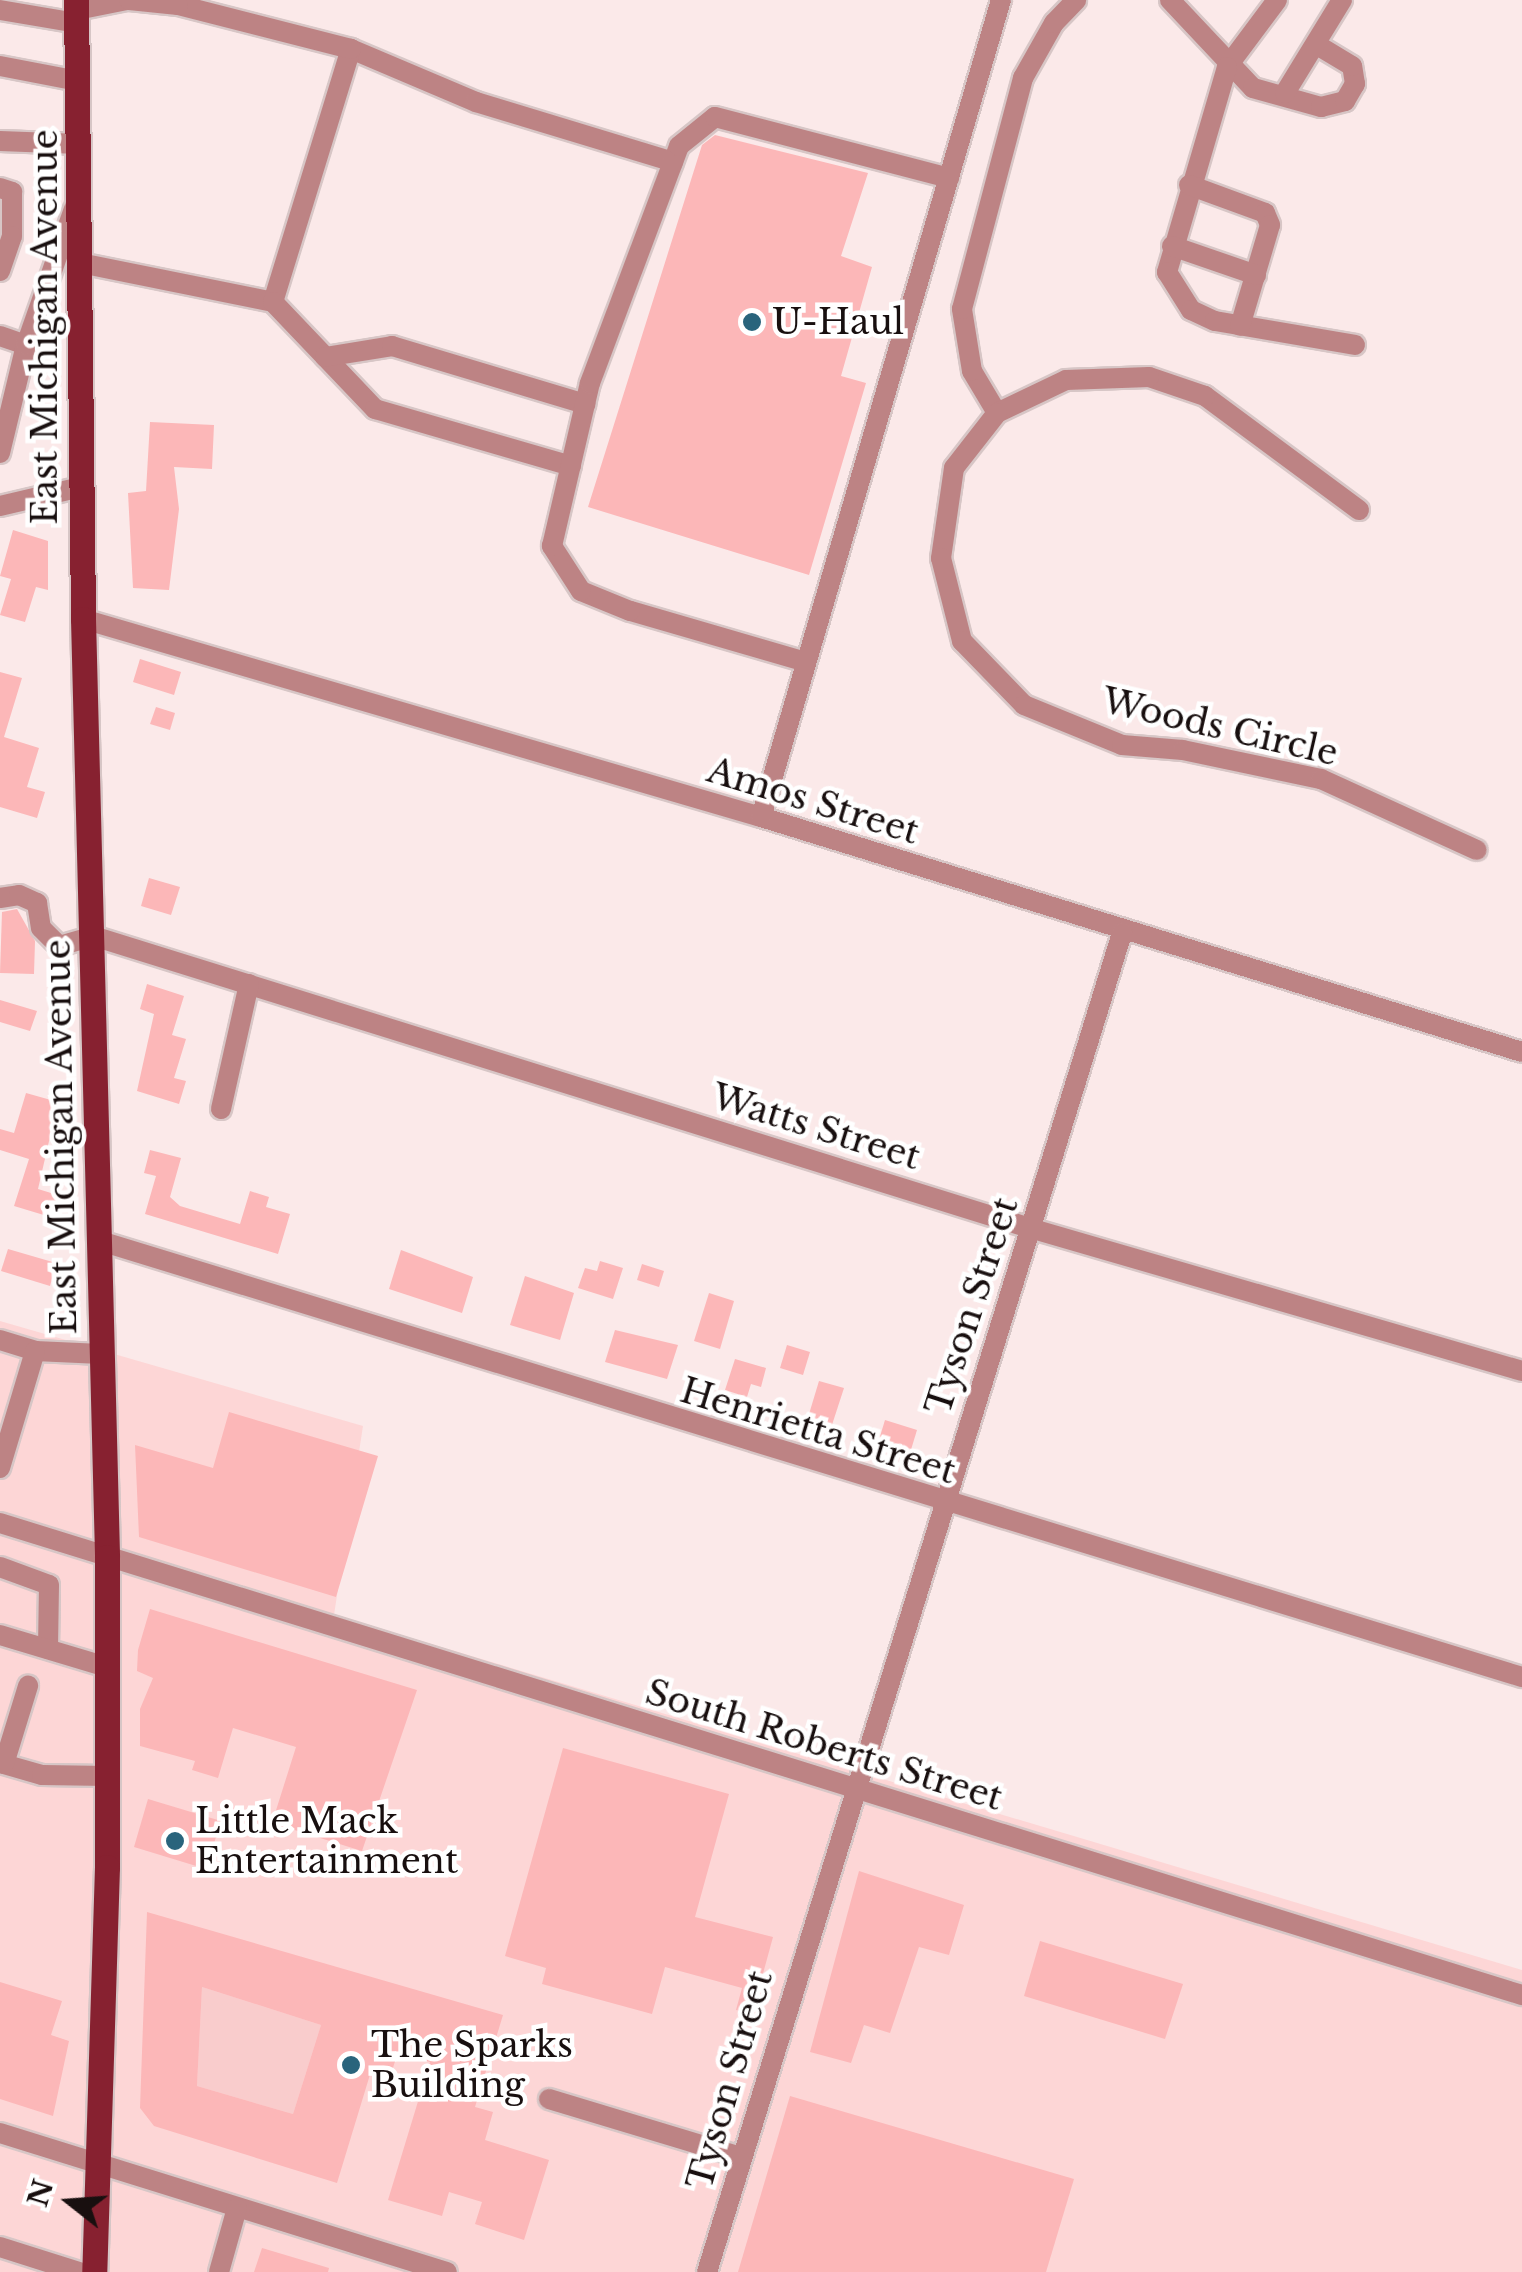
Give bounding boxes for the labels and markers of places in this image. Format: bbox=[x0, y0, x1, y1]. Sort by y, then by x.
place label: U-Haul bbox=[772, 301, 904, 343]
marker: U-Haul bbox=[741, 311, 763, 333]
place label: Little Mack Entertainment bbox=[195, 1800, 458, 1882]
marker: Little Mack Entertainment bbox=[164, 1830, 186, 1852]
place label: The Sparks Building bbox=[371, 2024, 573, 2106]
marker: The Sparks Building bbox=[340, 2054, 362, 2076]

